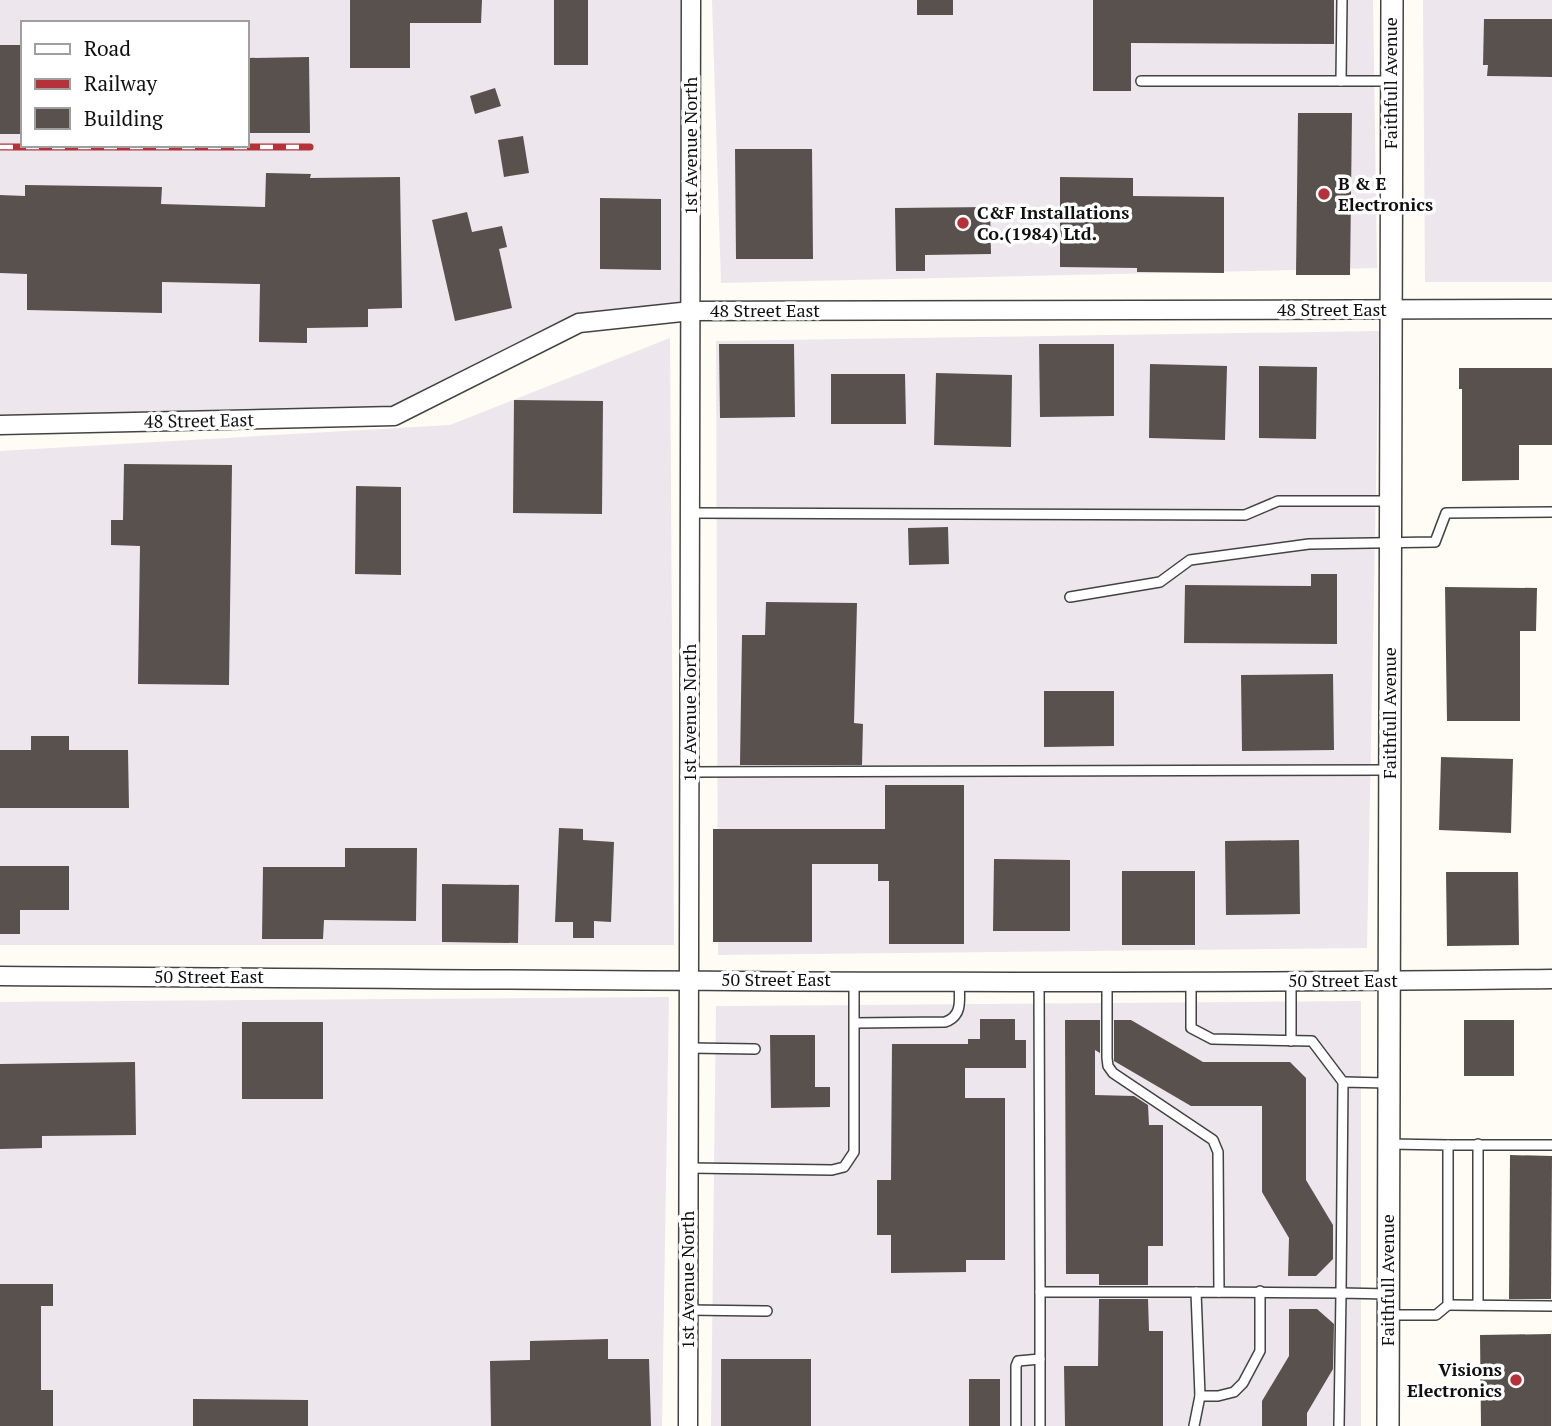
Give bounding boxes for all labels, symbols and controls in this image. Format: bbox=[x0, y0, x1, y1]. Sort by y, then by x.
street label: Faithfull Avenue bbox=[1378, 17, 1402, 149]
legend bbox=[21, 21, 248, 147]
text: Road bbox=[84, 34, 131, 62]
text: Railway bbox=[84, 69, 158, 97]
street label: 1st Avenue North bbox=[678, 76, 702, 215]
text: Building bbox=[84, 104, 164, 132]
place label: B & E Electronics bbox=[1338, 171, 1433, 216]
marker: B & E Electronics bbox=[1316, 186, 1332, 202]
place label: C&F Installations Co.(1984) Ltd. bbox=[977, 200, 1129, 245]
marker: C&F Installations Co.(1984) Ltd. bbox=[955, 215, 971, 231]
street label: 48 Street East bbox=[1277, 297, 1387, 321]
street label: 48 Street East bbox=[710, 298, 820, 322]
street label: 48 Street East bbox=[144, 407, 255, 433]
street label: 1st Avenue North bbox=[677, 643, 701, 782]
street label: Faithfull Avenue bbox=[1377, 647, 1401, 779]
street label: 50 Street East bbox=[154, 964, 264, 988]
street label: 50 Street East bbox=[721, 967, 831, 991]
street label: 50 Street East bbox=[1288, 968, 1398, 992]
street label: 1st Avenue North bbox=[675, 1210, 699, 1349]
street label: Faithfull Avenue bbox=[1375, 1214, 1399, 1346]
place label: Visions Electronics bbox=[1407, 1357, 1502, 1402]
marker: Visions Electronics bbox=[1508, 1372, 1524, 1388]

